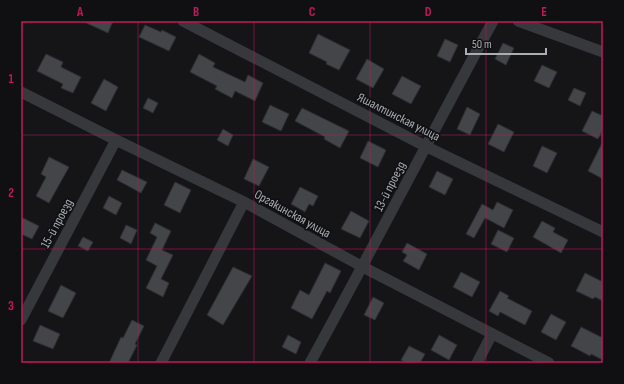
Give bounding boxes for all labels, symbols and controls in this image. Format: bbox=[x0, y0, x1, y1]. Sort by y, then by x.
text: A bbox=[76, 4, 84, 20]
text: B bbox=[193, 4, 199, 20]
text: C bbox=[309, 4, 316, 20]
text: D bbox=[425, 4, 432, 20]
text: E bbox=[541, 4, 547, 20]
scale bar bbox=[466, 30, 546, 56]
text: 50 m bbox=[472, 37, 492, 52]
text: 1 bbox=[8, 71, 14, 87]
street label: Яшалтинская улица bbox=[355, 89, 443, 145]
street label: 13-й проезд bbox=[371, 159, 409, 214]
text: 2 bbox=[8, 185, 14, 201]
street label: Оргакинская улица bbox=[251, 186, 334, 241]
street label: 15-й проезд bbox=[37, 196, 77, 251]
text: 3 bbox=[8, 298, 14, 314]

